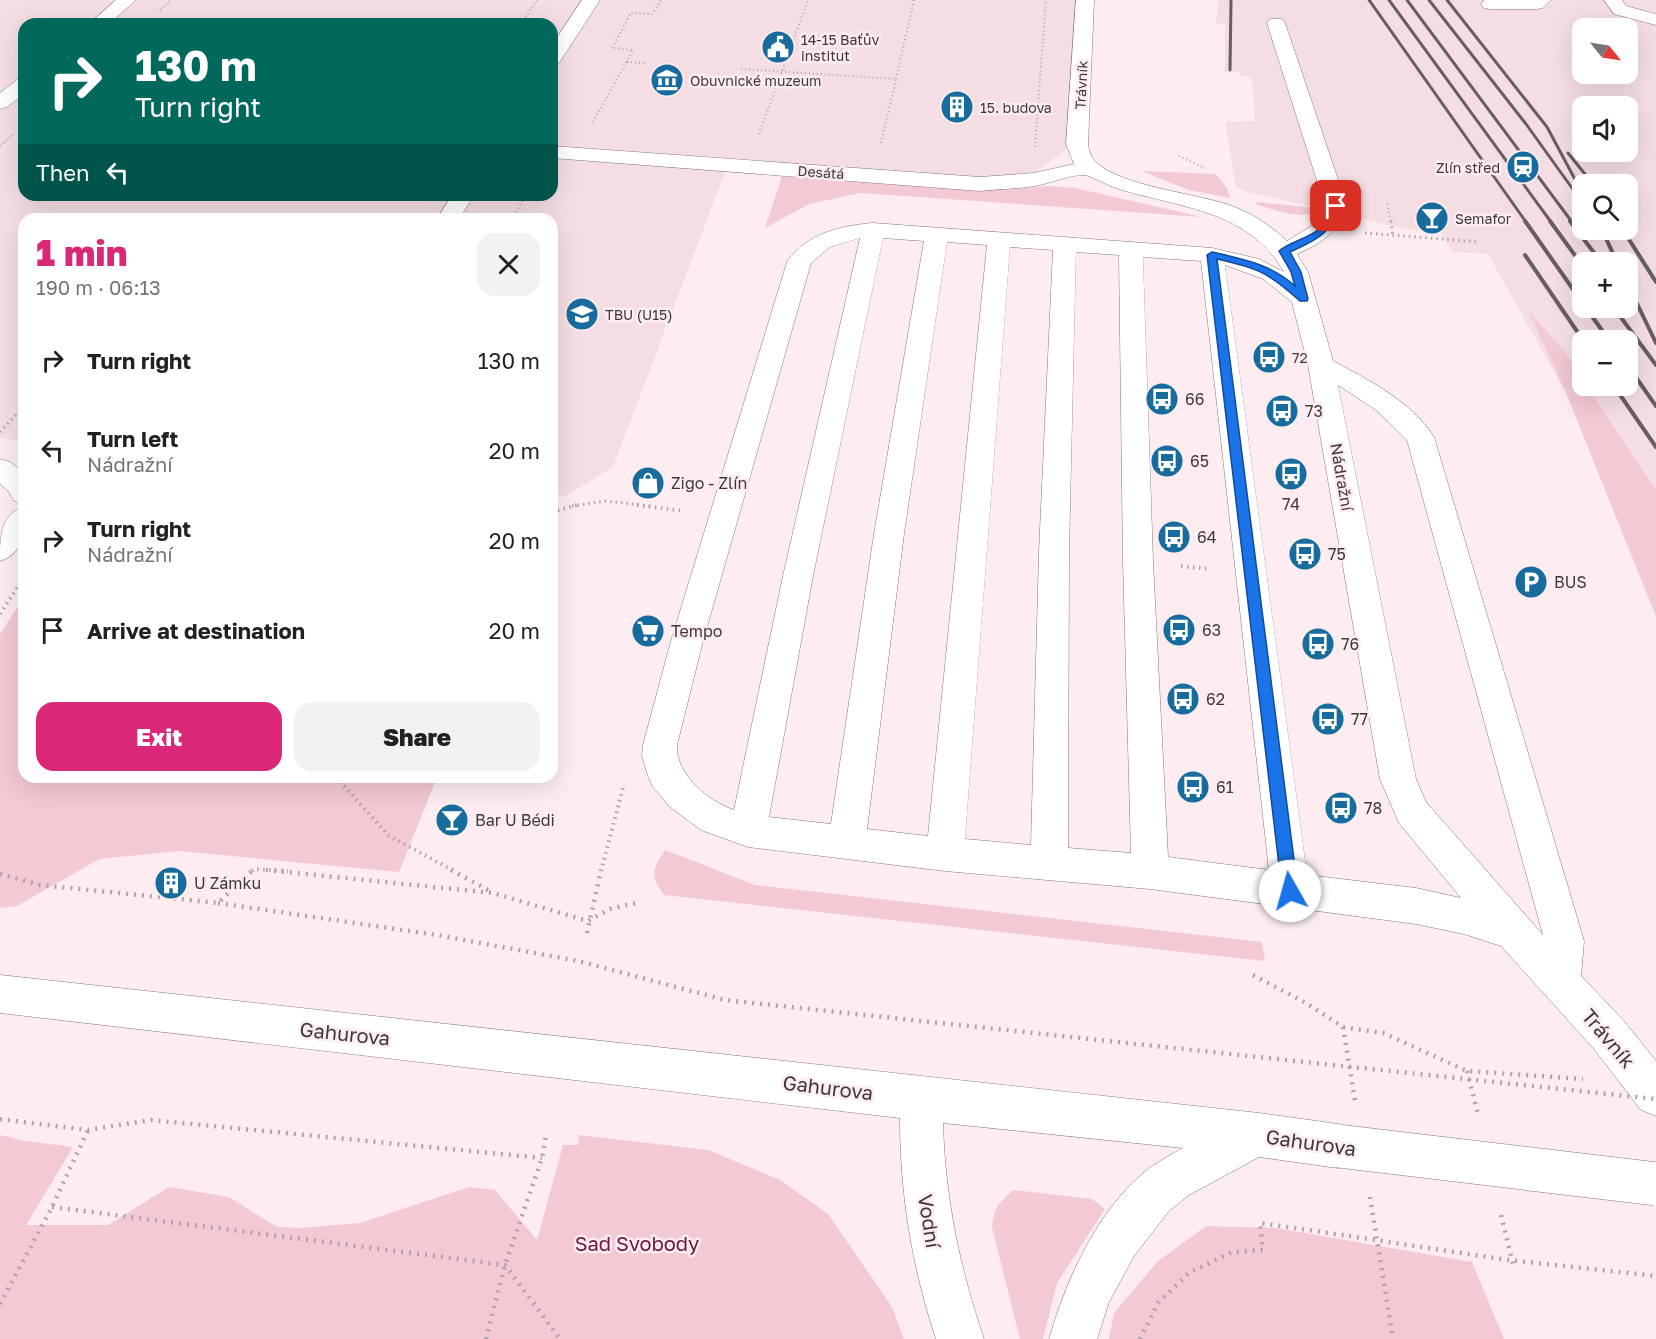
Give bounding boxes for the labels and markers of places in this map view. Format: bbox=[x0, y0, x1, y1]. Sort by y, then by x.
public building icon: 14-15 Baťův institut bbox=[760, 29, 796, 65]
place label: 14-15 Baťův institut bbox=[801, 31, 879, 64]
museum icon: Obuvnické muzeum bbox=[649, 62, 685, 98]
place label: Obuvnické muzeum bbox=[690, 72, 822, 89]
building icon: 15. budova bbox=[939, 89, 975, 125]
place label: 15. budova bbox=[980, 99, 1052, 116]
station icon: Zlín střed bbox=[1505, 149, 1541, 185]
place label: Zlín střed bbox=[1436, 159, 1500, 176]
pin bbox=[1310, 180, 1361, 231]
bar icon: Semafor bbox=[1414, 200, 1450, 236]
place label: Semafor bbox=[1455, 210, 1512, 227]
school or university icon: TBU (U15) bbox=[564, 296, 600, 332]
place label: TBU (U15) bbox=[605, 306, 673, 323]
bus stop icon: 72 bbox=[1251, 339, 1287, 375]
place label: 72 bbox=[1292, 349, 1308, 366]
bus stop icon: 66 bbox=[1144, 381, 1180, 417]
place label: 66 bbox=[1185, 389, 1204, 409]
bus stop icon: 73 bbox=[1264, 393, 1300, 429]
place label: 73 bbox=[1305, 401, 1323, 421]
bus stop icon: 65 bbox=[1149, 443, 1185, 479]
place label: 65 bbox=[1190, 451, 1209, 471]
bus stop icon: 74 bbox=[1273, 456, 1309, 492]
shop icon: Zigo - Zlín bbox=[630, 465, 666, 501]
place label: Zigo - Zlín bbox=[671, 473, 747, 493]
place label: 74 bbox=[1282, 494, 1300, 514]
bus stop icon: 64 bbox=[1156, 519, 1192, 555]
place label: 64 bbox=[1197, 527, 1216, 547]
bus stop icon: 75 bbox=[1287, 536, 1323, 572]
place label: 75 bbox=[1328, 544, 1346, 564]
parking icon: BUS bbox=[1513, 564, 1549, 600]
place label: BUS bbox=[1554, 572, 1587, 592]
bus stop icon: 63 bbox=[1161, 612, 1197, 648]
supermarket icon: Tempo bbox=[630, 613, 666, 649]
place label: 63 bbox=[1202, 620, 1221, 640]
place label: Tempo bbox=[671, 621, 722, 641]
bus stop icon: 76 bbox=[1300, 626, 1336, 662]
place label: 76 bbox=[1341, 634, 1359, 654]
bus stop icon: 62 bbox=[1165, 681, 1201, 717]
place label: 62 bbox=[1206, 689, 1225, 709]
bus stop icon: 77 bbox=[1310, 701, 1346, 737]
place label: 77 bbox=[1351, 709, 1368, 729]
bus stop icon: 61 bbox=[1175, 769, 1211, 805]
place label: 61 bbox=[1216, 777, 1234, 797]
bus stop icon: 78 bbox=[1323, 790, 1359, 826]
place label: 78 bbox=[1364, 798, 1382, 818]
bar icon: Bar U Bédi bbox=[434, 802, 470, 838]
place label: Bar U Bédi bbox=[475, 810, 555, 830]
building icon: U Zámku bbox=[153, 865, 189, 901]
place label: U Zámku bbox=[194, 873, 261, 893]

